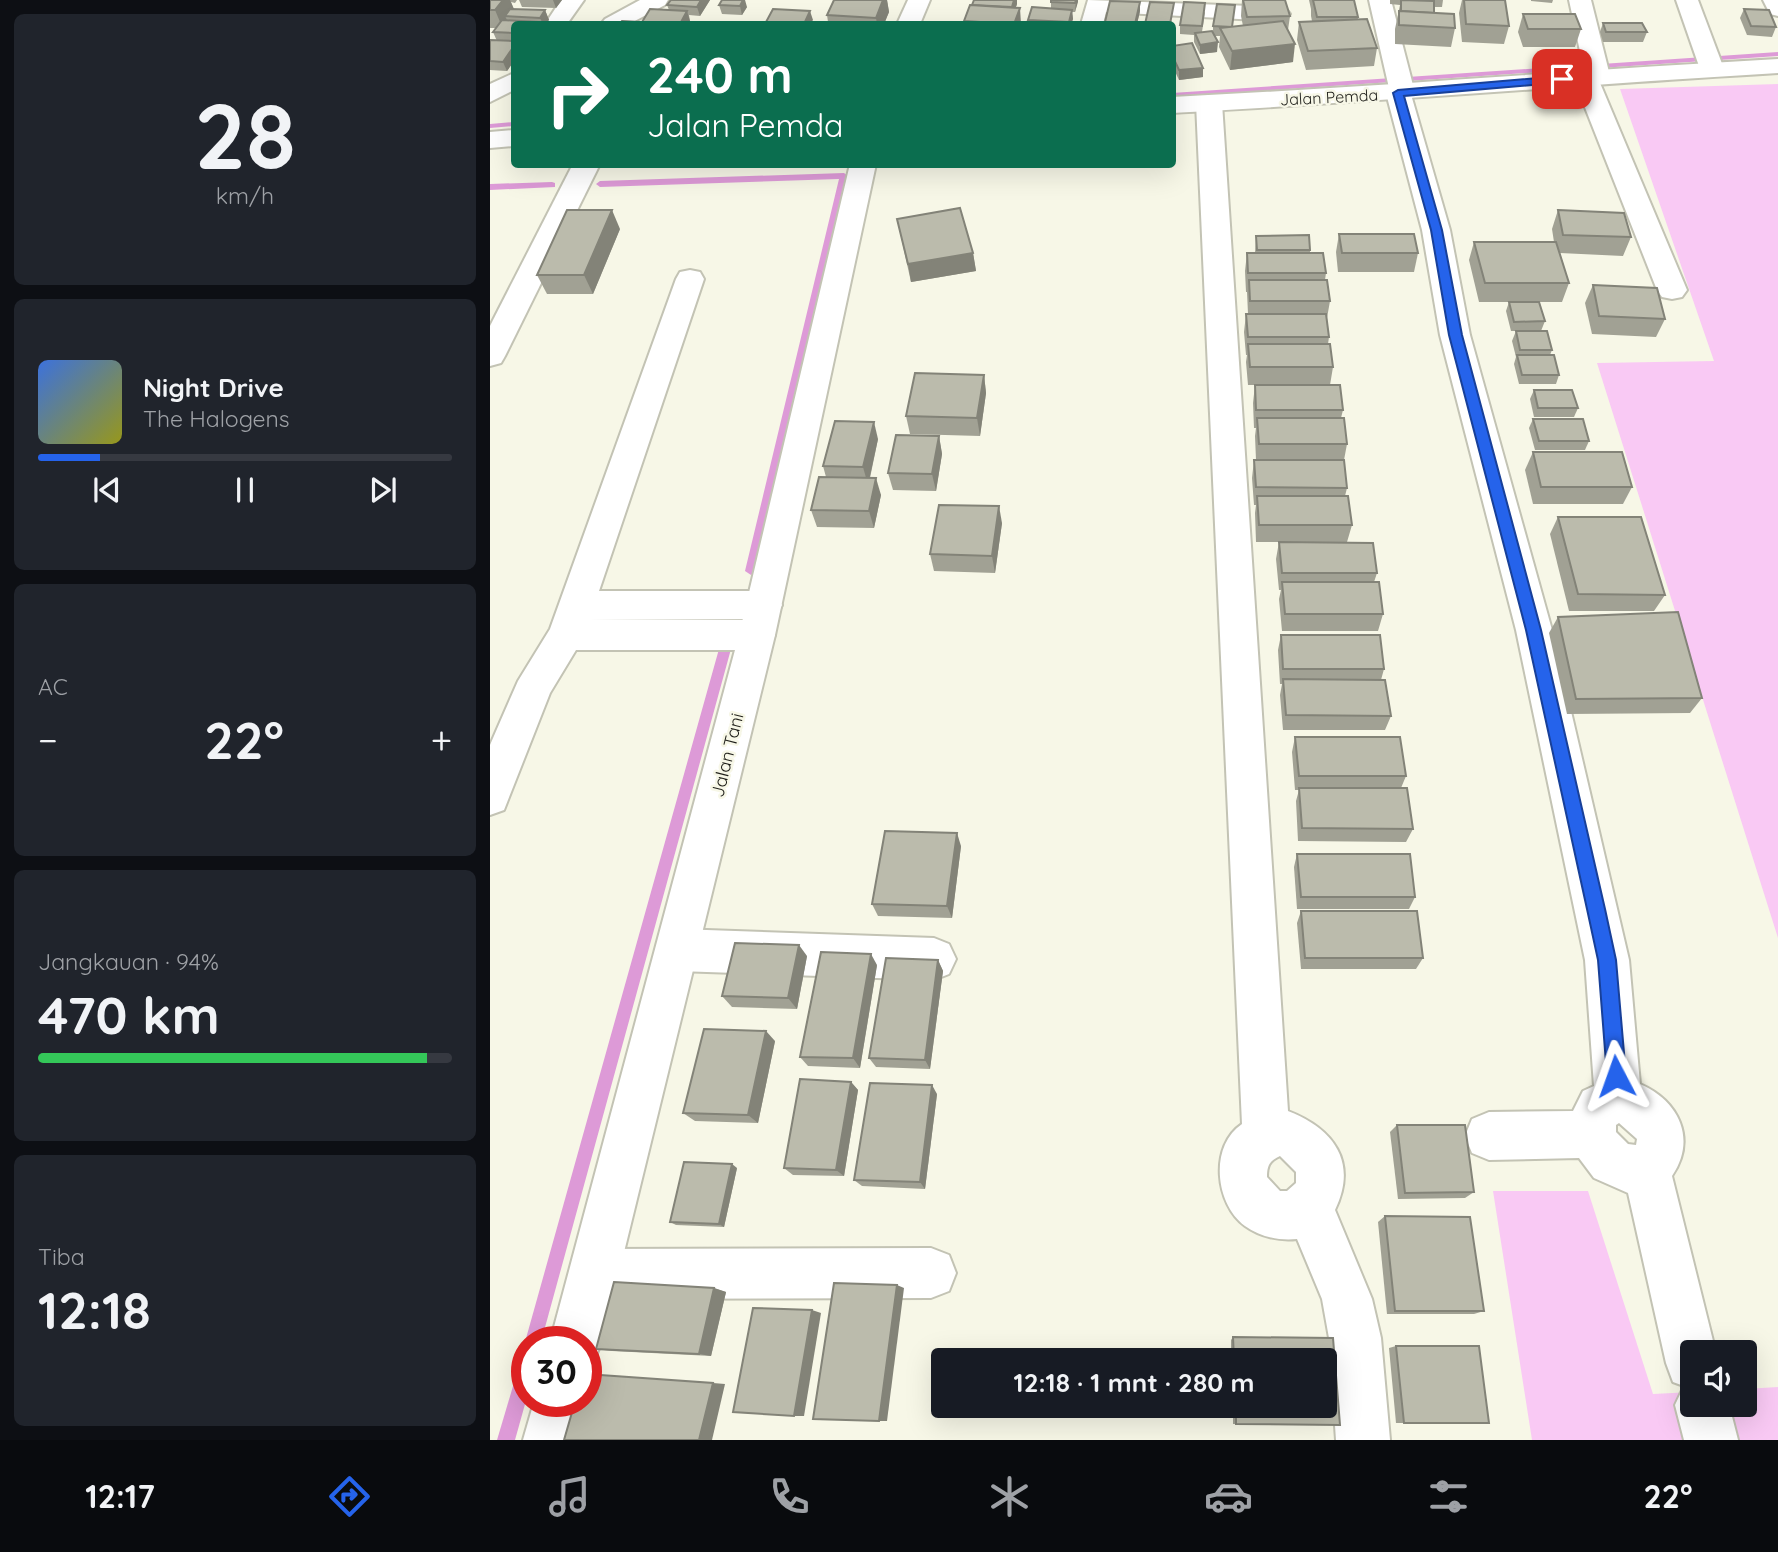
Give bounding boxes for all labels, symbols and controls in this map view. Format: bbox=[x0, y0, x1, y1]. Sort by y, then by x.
text: 240 m bbox=[647, 44, 793, 105]
icon: right bbox=[532, 49, 623, 140]
pin bbox=[1532, 49, 1592, 109]
icon: arrive bbox=[1543, 60, 1581, 98]
text: 28 bbox=[194, 78, 296, 192]
street label: Jalan Pemda bbox=[1279, 84, 1379, 110]
text: Jalan Pemda bbox=[647, 105, 843, 145]
text: km/h bbox=[216, 181, 274, 210]
text: Night Drive bbox=[143, 371, 284, 404]
text: The Halogens bbox=[143, 404, 290, 433]
icon: previous bbox=[88, 471, 126, 509]
icon: pause bbox=[226, 471, 264, 509]
icon: next bbox=[364, 471, 402, 509]
text: AC bbox=[38, 672, 68, 701]
text: 22° bbox=[204, 707, 284, 772]
street label: Jalan Tani bbox=[705, 711, 749, 799]
text: − bbox=[38, 716, 58, 764]
text: + bbox=[431, 716, 452, 764]
text: Jangkauan · 94% bbox=[38, 947, 219, 976]
text: 470 km bbox=[38, 982, 220, 1047]
position arrow bbox=[1579, 1039, 1653, 1113]
text: Tiba bbox=[38, 1242, 85, 1271]
text: 12:18 bbox=[38, 1277, 151, 1342]
speed limit sign: 30 bbox=[511, 1326, 602, 1417]
map controls bbox=[1680, 1340, 1757, 1417]
button: sound bbox=[1680, 1340, 1757, 1417]
text: 12:18 · 1 mnt · 280 m bbox=[1014, 1366, 1254, 1399]
icon: directions bbox=[325, 1472, 374, 1521]
icon: music bbox=[545, 1472, 594, 1521]
icon: phone bbox=[765, 1472, 814, 1521]
icon: climate bbox=[985, 1472, 1034, 1521]
icon: car bbox=[1204, 1472, 1253, 1521]
icon: filters bbox=[1424, 1472, 1473, 1521]
text: 12:17 bbox=[85, 1476, 155, 1516]
text: 22° bbox=[1644, 1476, 1693, 1516]

